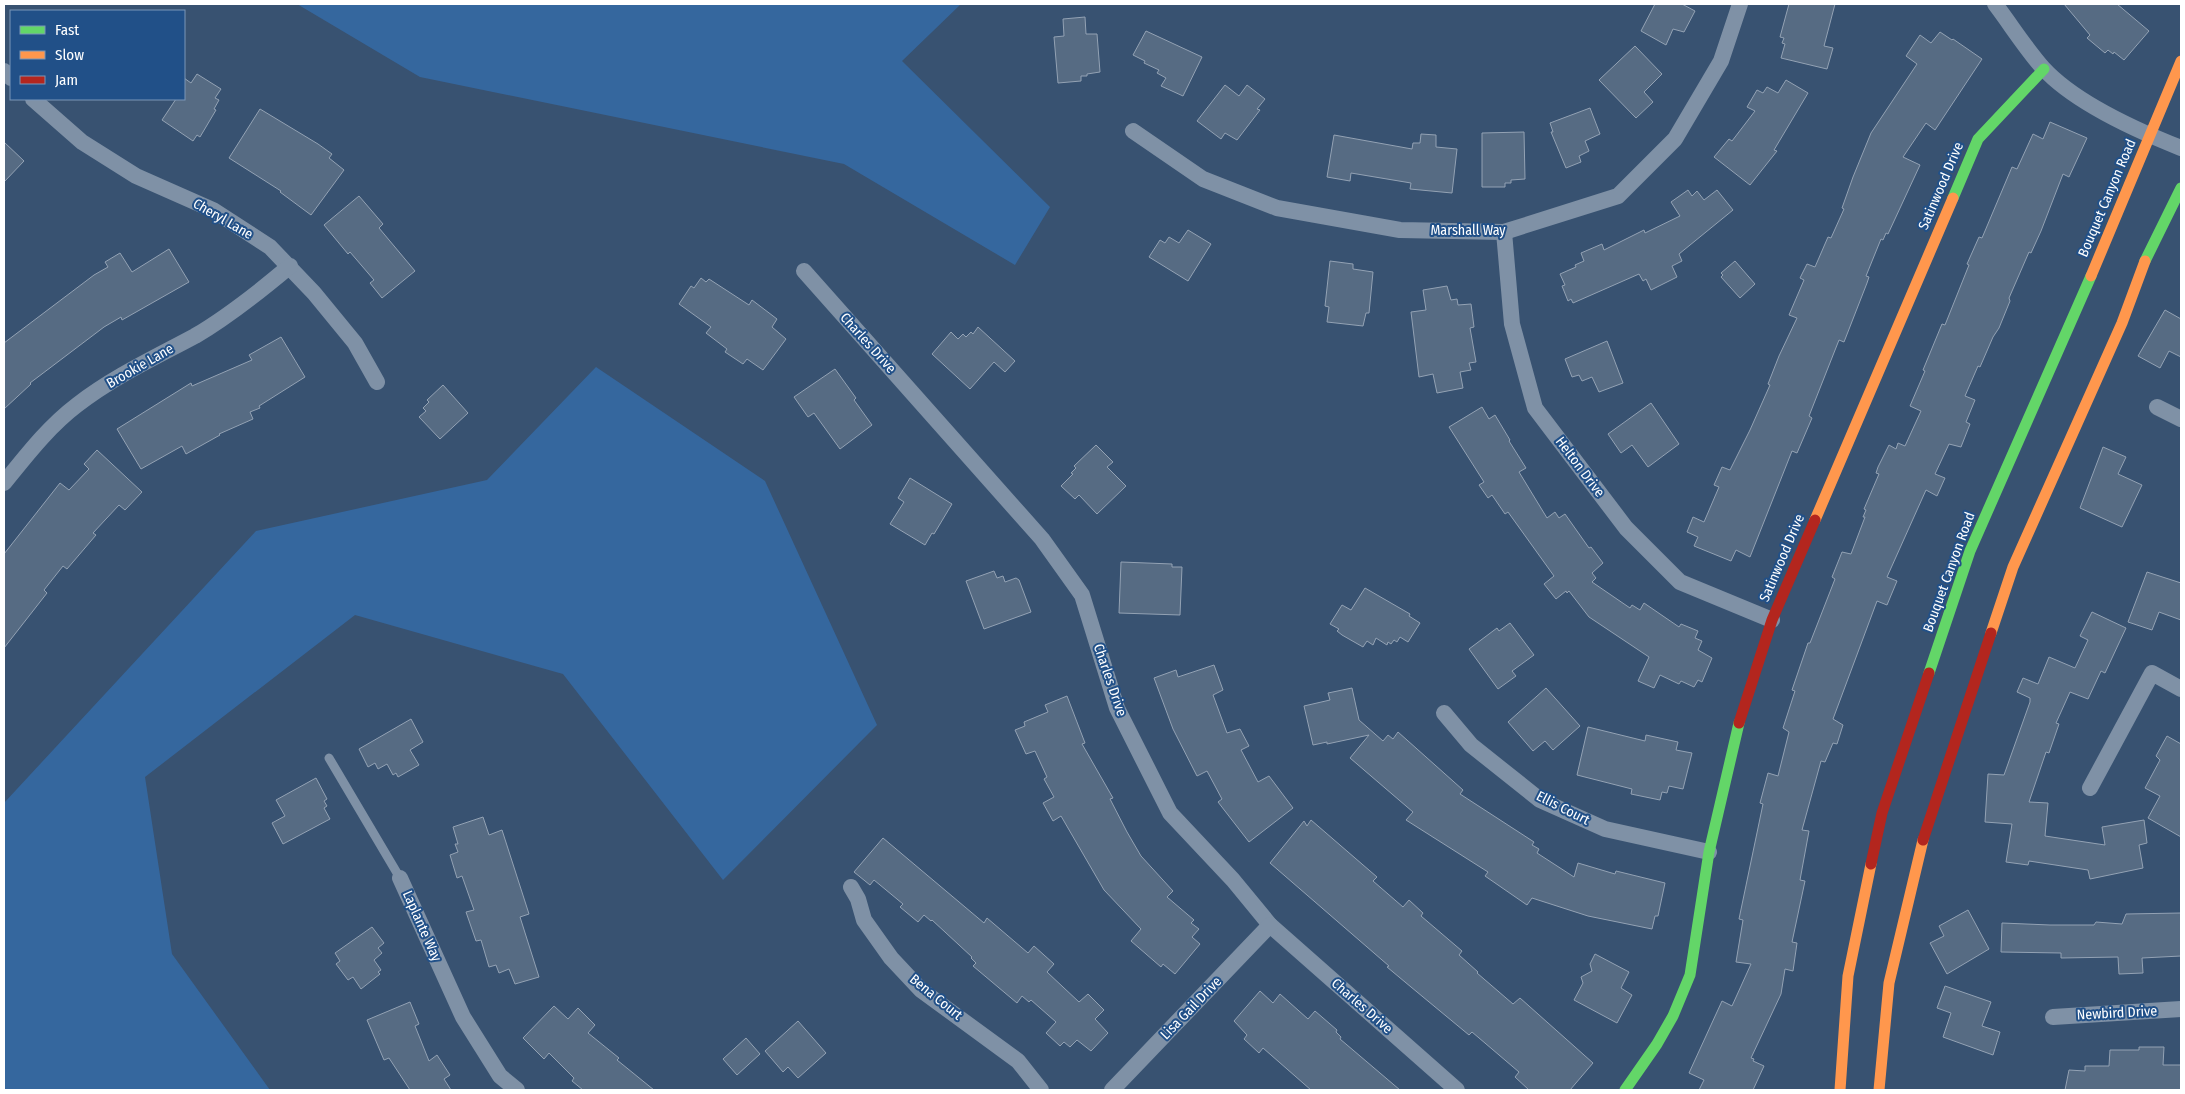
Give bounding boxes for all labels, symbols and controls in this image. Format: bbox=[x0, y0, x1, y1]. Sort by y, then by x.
legend bbox=[10, 10, 185, 100]
text: Fast bbox=[55, 21, 79, 39]
text: Slow bbox=[55, 46, 84, 64]
text: Jam bbox=[55, 71, 78, 89]
street label: Bouquet Canyon Road bbox=[2074, 137, 2140, 259]
street label: Satinwood Drive bbox=[1915, 140, 1967, 232]
street label: Cheryl Lane bbox=[190, 195, 256, 243]
street label: Marshall Way bbox=[1430, 222, 1506, 239]
street label: Charles Drive bbox=[836, 309, 900, 377]
street label: Brookie Lane bbox=[104, 340, 177, 392]
street label: Helton Drive bbox=[1552, 433, 1608, 501]
street label: Bouquet Canyon Road bbox=[1919, 510, 1979, 634]
street label: Satinwood Drive bbox=[1756, 512, 1808, 604]
street label: Charles Drive bbox=[1090, 642, 1130, 719]
street label: Ellis Court bbox=[1533, 787, 1593, 829]
street label: Laplante Way bbox=[399, 888, 445, 965]
street label: Bena Court bbox=[906, 971, 966, 1024]
street label: Lisa Gail Drive bbox=[1157, 973, 1225, 1043]
street label: Charles Drive bbox=[1328, 975, 1396, 1037]
street label: Newbird Drive bbox=[2076, 1002, 2158, 1024]

